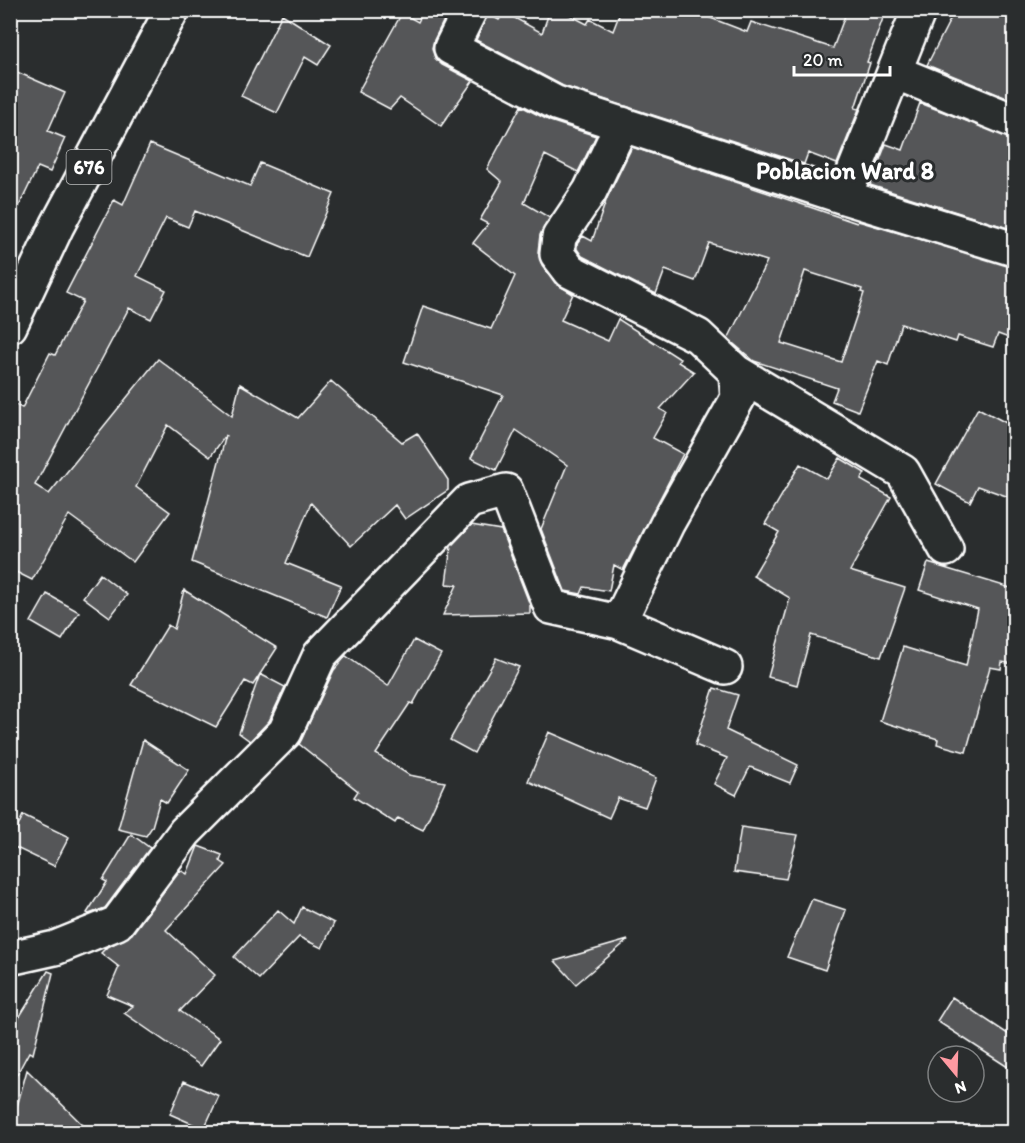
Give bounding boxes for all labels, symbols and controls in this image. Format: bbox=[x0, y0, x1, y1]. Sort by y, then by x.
scale bar bbox=[794, 39, 890, 77]
text: 20 m bbox=[803, 49, 843, 71]
road number: 676 bbox=[66, 150, 112, 184]
district label: Poblacion Ward 8 bbox=[756, 156, 934, 185]
north arrow bbox=[926, 1044, 986, 1104]
text: N bbox=[953, 1077, 969, 1098]

